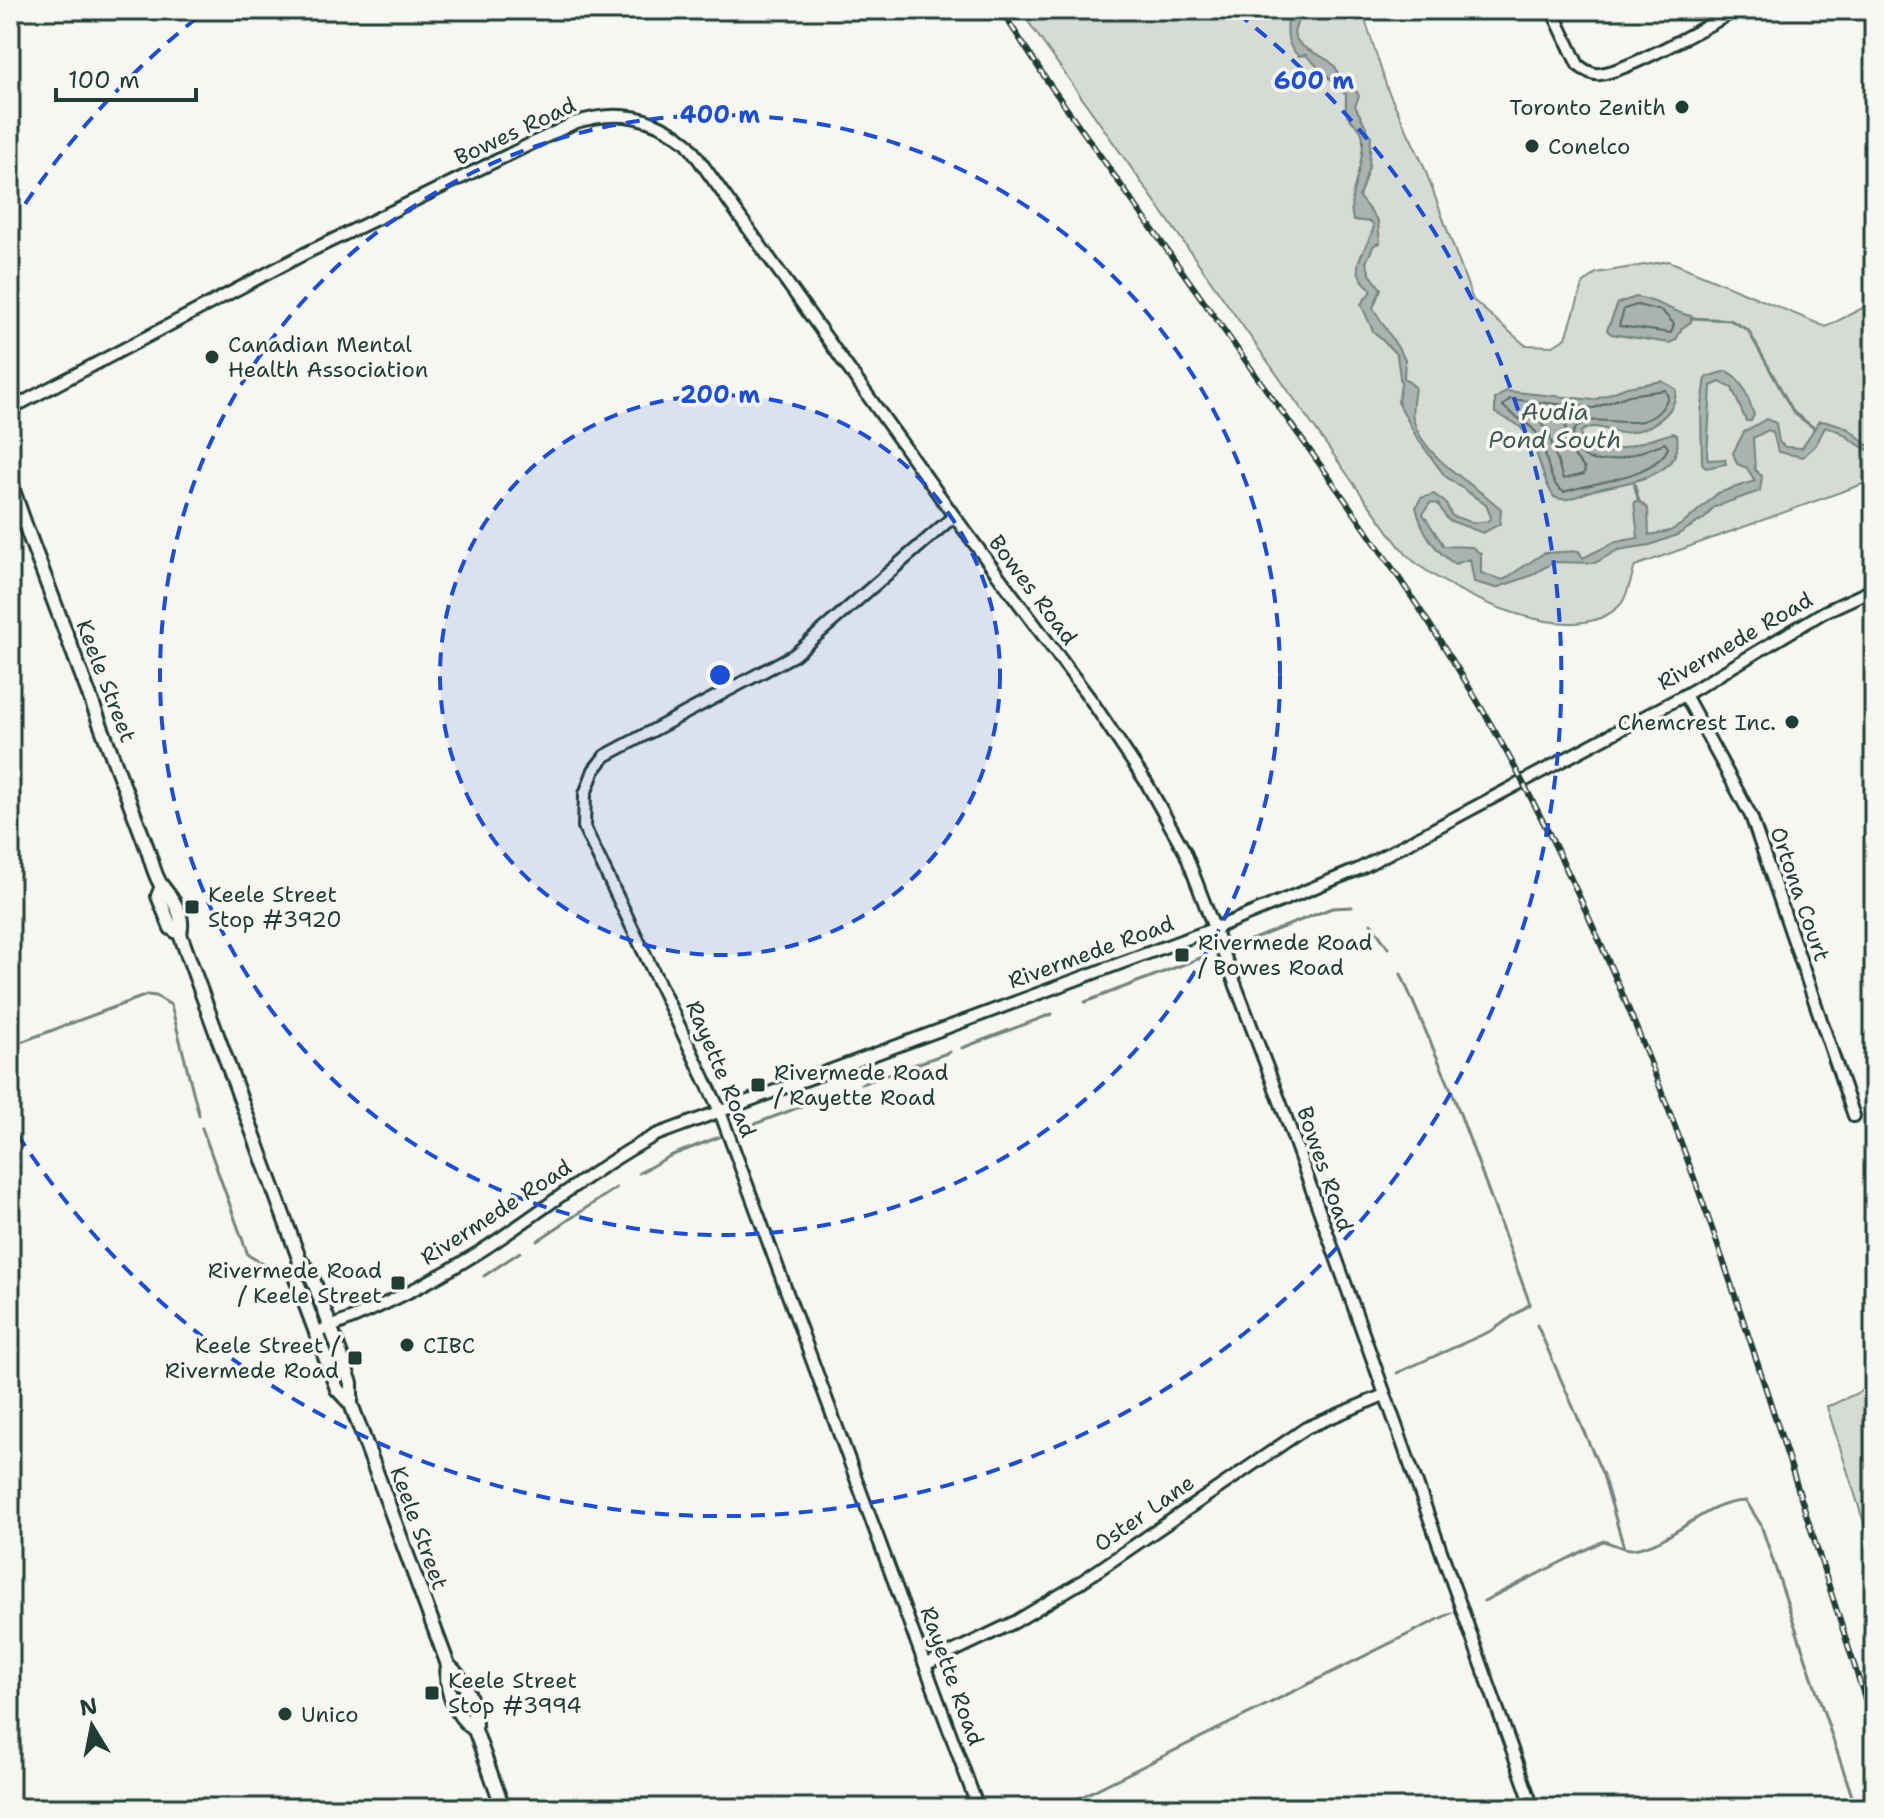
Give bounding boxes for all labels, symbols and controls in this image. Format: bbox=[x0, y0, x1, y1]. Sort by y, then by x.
scale bar bbox=[56, 52, 196, 102]
text: 100 m bbox=[68, 64, 140, 96]
text: 600 m bbox=[1274, 65, 1354, 97]
street label: Bowes Road bbox=[450, 90, 580, 172]
place label: Toronto Zenith bbox=[1509, 93, 1666, 122]
marker: Toronto Zenith bbox=[1673, 98, 1691, 116]
text: 400 m bbox=[680, 99, 760, 131]
place label: Conelco bbox=[1548, 132, 1630, 161]
marker: Conelco bbox=[1523, 137, 1541, 155]
place label: Canadian Mental Health Association bbox=[228, 330, 428, 384]
marker: Canadian Mental Health Association bbox=[203, 348, 221, 366]
text: 200 m bbox=[680, 379, 760, 411]
water label: Audia Pond South bbox=[1488, 396, 1622, 456]
street label: Bowes Road bbox=[982, 529, 1084, 651]
street label: Rivermede Road bbox=[1652, 585, 1818, 697]
street label: Keele Street bbox=[69, 616, 143, 746]
centre of rings bbox=[706, 661, 734, 689]
place label: Chemcrest Inc. bbox=[1618, 708, 1776, 737]
marker: Chemcrest Inc. bbox=[1783, 713, 1801, 731]
street label: Ortona Court bbox=[1763, 823, 1837, 965]
place label: Keele Street Stop #3920 bbox=[208, 880, 342, 934]
marker: Keele Street Stop #3920 bbox=[183, 898, 201, 916]
street label: Rivermede Road bbox=[1004, 909, 1178, 995]
place label: Rivermede Road / Bowes Road bbox=[1198, 928, 1372, 982]
marker: Rivermede Road / Bowes Road bbox=[1173, 946, 1191, 964]
street label: Rayette Road bbox=[679, 996, 763, 1142]
place label: Rivermede Road / Rayette Road bbox=[774, 1058, 948, 1112]
marker: Rivermede Road / Rayette Road bbox=[749, 1076, 767, 1094]
street label: Bowes Road bbox=[1290, 1103, 1360, 1236]
street label: Rivermede Road bbox=[415, 1152, 577, 1272]
place label: Rivermede Road / Keele Street bbox=[208, 1256, 382, 1310]
marker: Rivermede Road / Keele Street bbox=[389, 1274, 407, 1292]
place label: Keele Street / Rivermede Road bbox=[165, 1331, 341, 1385]
place label: CIBC bbox=[423, 1331, 475, 1360]
marker: CIBC bbox=[398, 1336, 416, 1354]
marker: Keele Street / Rivermede Road bbox=[346, 1349, 364, 1367]
street label: Keele Street bbox=[383, 1462, 455, 1594]
street label: Oster Lane bbox=[1088, 1468, 1200, 1558]
street label: Rayette Road bbox=[913, 1602, 991, 1750]
place label: Keele Street Stop #3994 bbox=[448, 1666, 582, 1720]
marker: Keele Street Stop #3994 bbox=[423, 1684, 441, 1702]
north arrow bbox=[52, 1686, 132, 1766]
text: N bbox=[78, 1691, 100, 1723]
place label: Unico bbox=[301, 1700, 359, 1729]
marker: Unico bbox=[276, 1705, 294, 1723]

